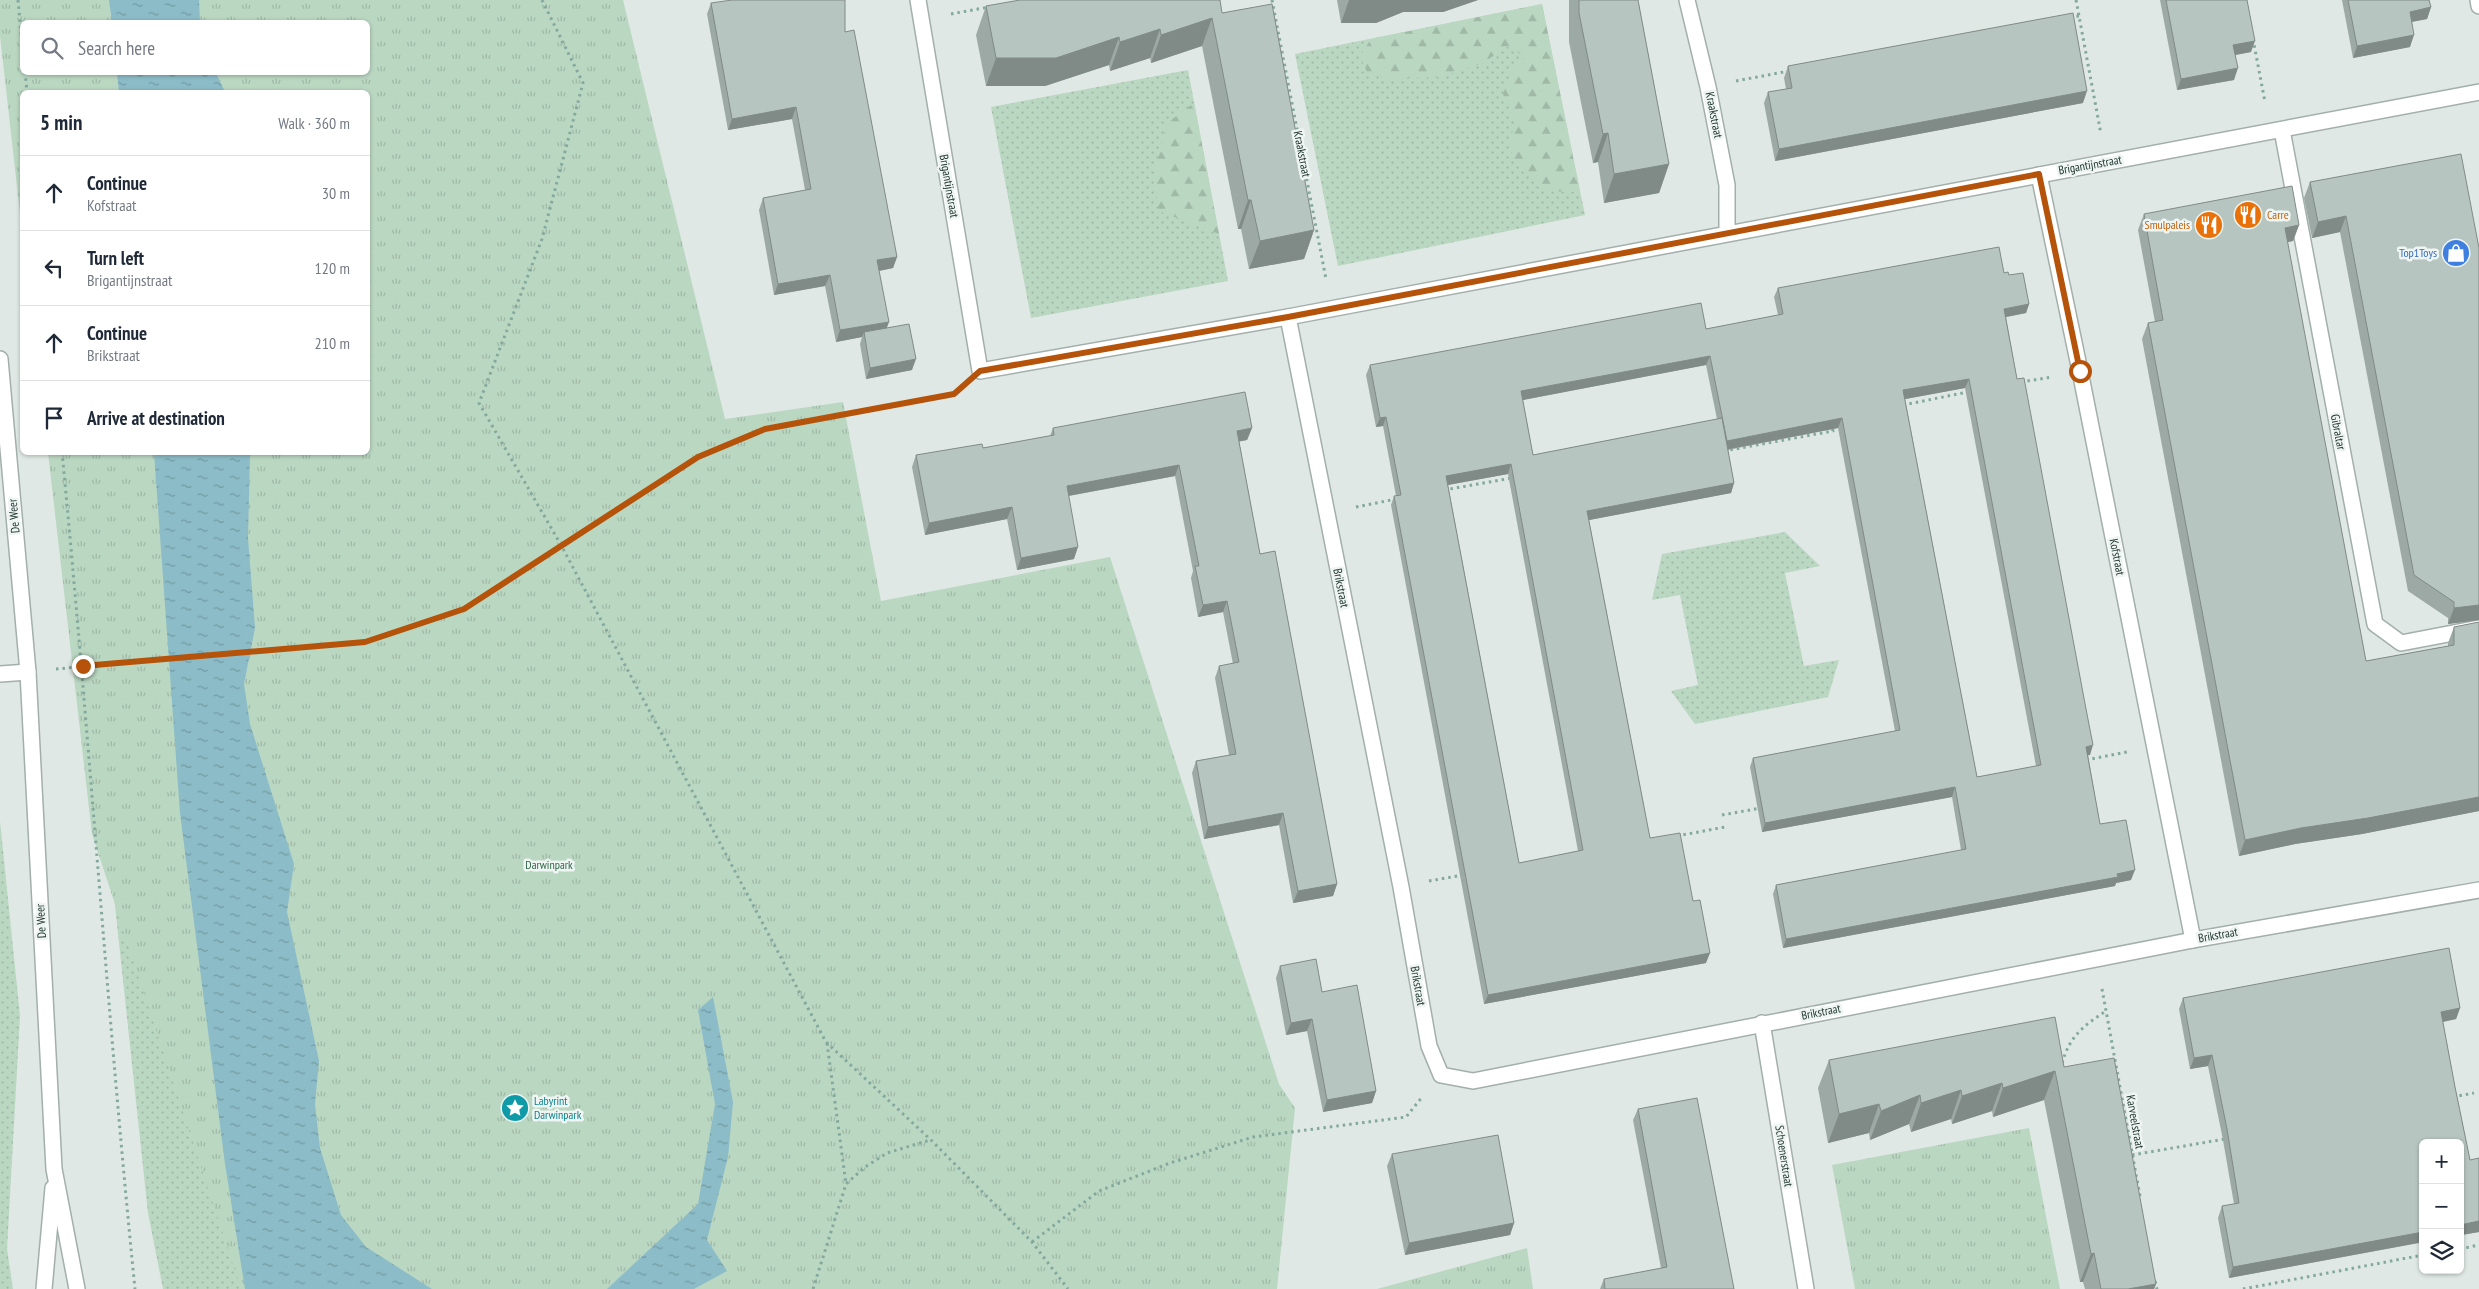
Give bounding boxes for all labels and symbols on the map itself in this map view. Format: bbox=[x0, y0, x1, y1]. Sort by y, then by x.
street label: Kraakstraat bbox=[1703, 91, 1726, 140]
street label: Kraakstraat bbox=[1291, 130, 1314, 179]
street label: Brigantijnstraat bbox=[2057, 151, 2123, 177]
street label: Brigantijnstraat bbox=[937, 153, 963, 219]
restaurant icon: Carre bbox=[2233, 200, 2263, 230]
place label: Carre bbox=[2267, 207, 2289, 222]
restaurant icon: Smulpaleis bbox=[2194, 210, 2224, 240]
place label: Smulpaleis bbox=[2145, 217, 2190, 232]
shop icon: Top1Toys bbox=[2441, 238, 2471, 268]
place label: Top1Toys bbox=[2399, 245, 2437, 260]
route start bbox=[2069, 360, 2092, 383]
street label: Gibraltar bbox=[2328, 413, 2349, 452]
street label: De Weer bbox=[4, 498, 22, 534]
street label: Kofstraat bbox=[2107, 537, 2129, 577]
street label: Brikstraat bbox=[1330, 567, 1353, 610]
route end bbox=[72, 655, 95, 678]
park label: Darwinpark bbox=[525, 857, 573, 872]
street label: De Weer bbox=[32, 903, 49, 939]
street label: Brikstraat bbox=[2197, 924, 2239, 945]
street label: Brikstraat bbox=[1408, 965, 1429, 1007]
street label: Brikstraat bbox=[1800, 1000, 1843, 1023]
place icon: Labyrint Darwinpark bbox=[500, 1093, 530, 1123]
place label: Labyrint Darwinpark bbox=[534, 1093, 582, 1122]
street label: Karveelstraat bbox=[2123, 1094, 2148, 1151]
street label: Schoenerstraat bbox=[1772, 1124, 1797, 1188]

